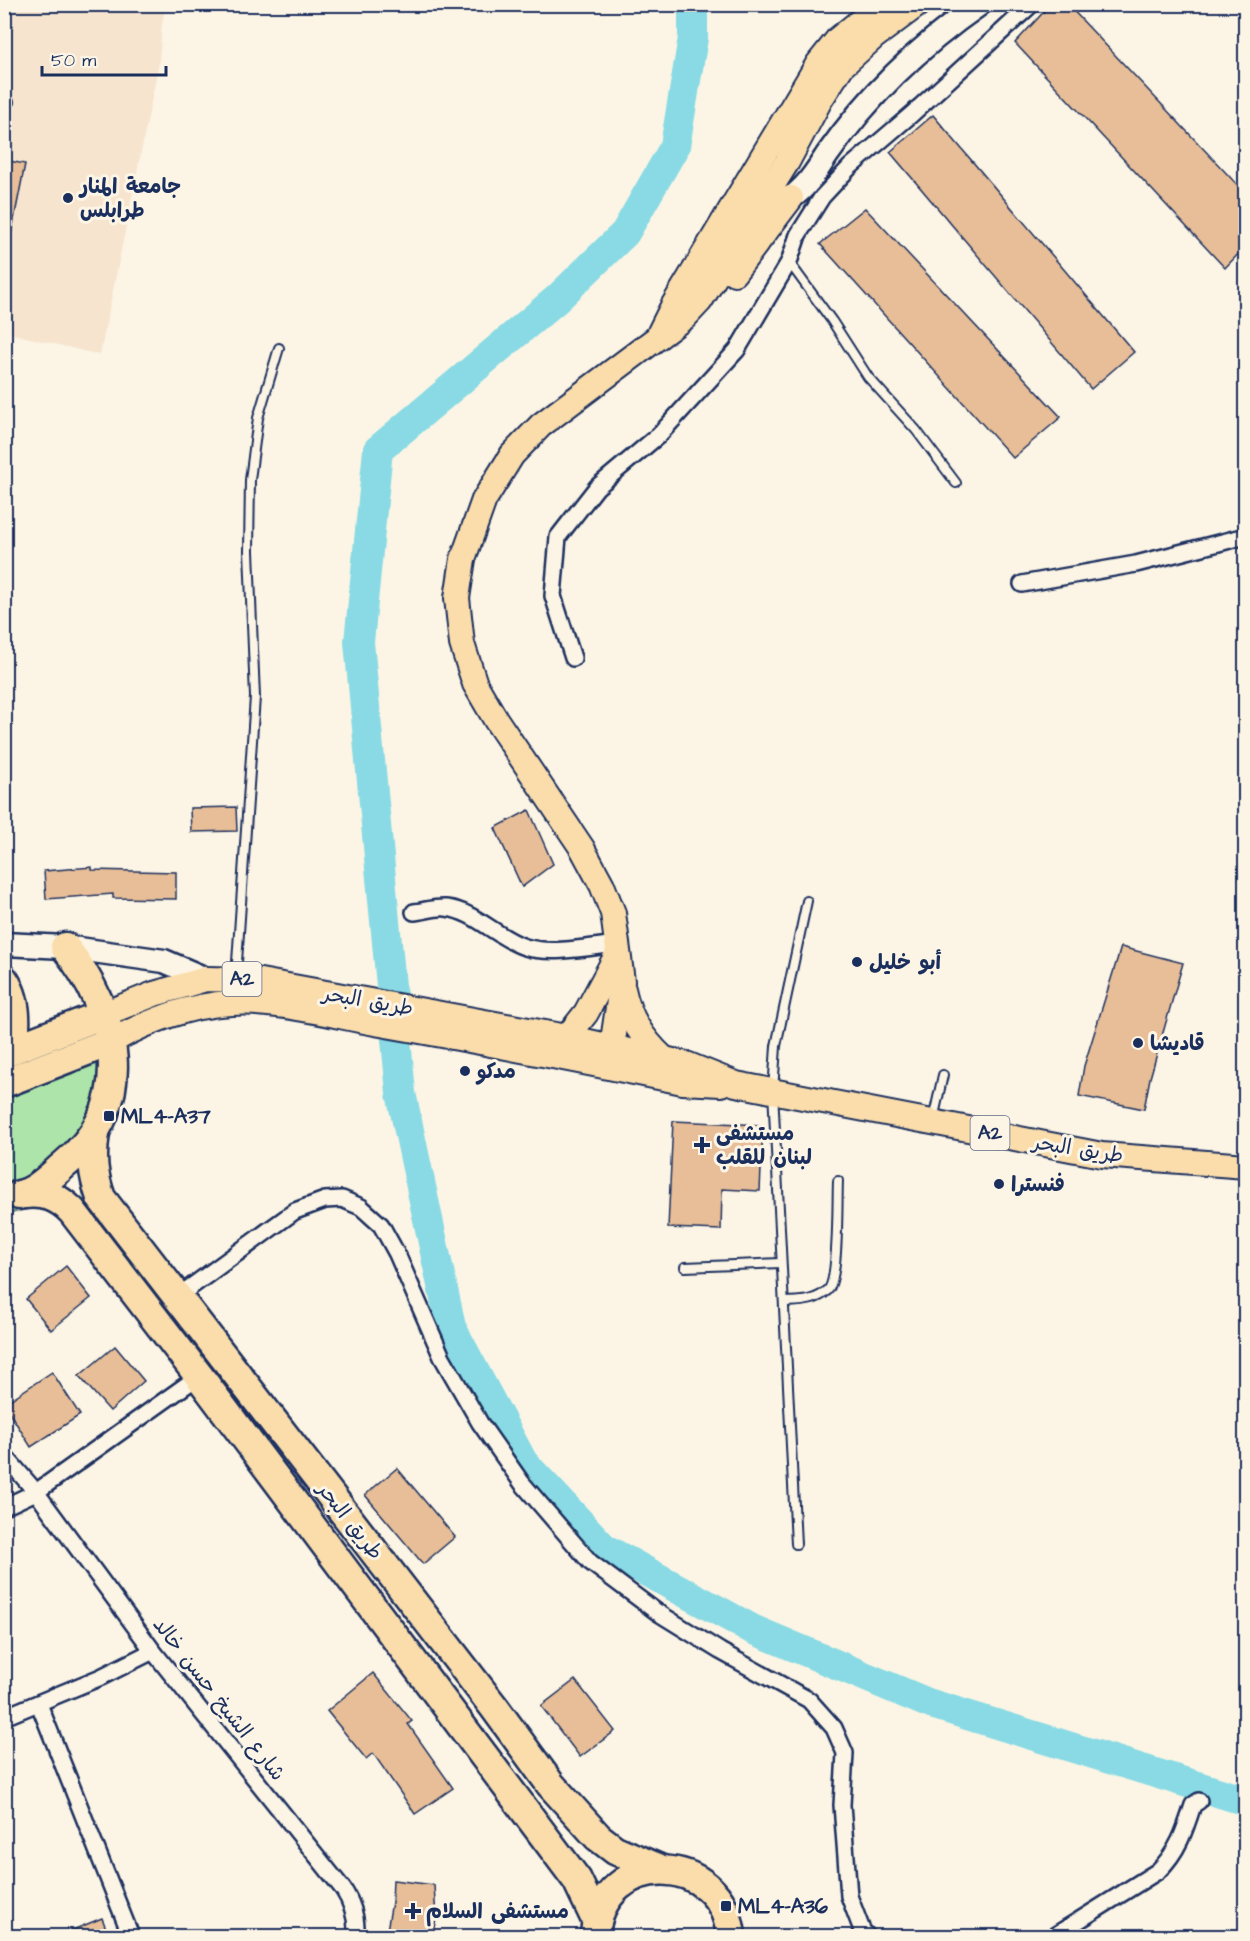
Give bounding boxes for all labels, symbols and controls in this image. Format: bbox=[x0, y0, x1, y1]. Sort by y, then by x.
scale bar bbox=[42, 39, 166, 77]
text: 50 m bbox=[51, 48, 96, 73]
place label: جامعة المنار طرابلس bbox=[78, 172, 181, 225]
marker: جامعة المنار طرابلس bbox=[61, 191, 75, 205]
place label: أبو خليل bbox=[869, 948, 942, 977]
marker: أبو خليل bbox=[850, 955, 864, 969]
road number: A2 bbox=[222, 962, 262, 996]
street label: طريق البحر bbox=[318, 978, 416, 1023]
place label: قاديشا bbox=[1150, 1029, 1205, 1058]
marker: قاديشا bbox=[1131, 1036, 1145, 1050]
place label: مدكو bbox=[475, 1057, 516, 1086]
marker: مدكو bbox=[458, 1064, 472, 1078]
place label: ML4-A37 bbox=[121, 1102, 211, 1131]
marker: ML4-A37 bbox=[102, 1109, 116, 1123]
road number: A2 bbox=[970, 1116, 1010, 1150]
place label: مستشفى لبنان للقلب bbox=[716, 1119, 812, 1172]
street label: طريق البحر bbox=[1028, 1127, 1126, 1170]
marker: مستشفى لبنان للقلب bbox=[693, 1136, 711, 1154]
place label: فنسترا bbox=[1011, 1170, 1065, 1199]
marker: فنسترا bbox=[992, 1177, 1006, 1191]
street label: طريق البحر bbox=[309, 1474, 390, 1566]
street label: شارع الشيخ حسن خالد bbox=[146, 1611, 292, 1787]
place label: ML4-A36 bbox=[738, 1892, 829, 1921]
place label: مستشفى السلام bbox=[426, 1897, 569, 1927]
marker: ML4-A36 bbox=[719, 1899, 733, 1913]
marker: مستشفى السلام bbox=[404, 1902, 422, 1920]

